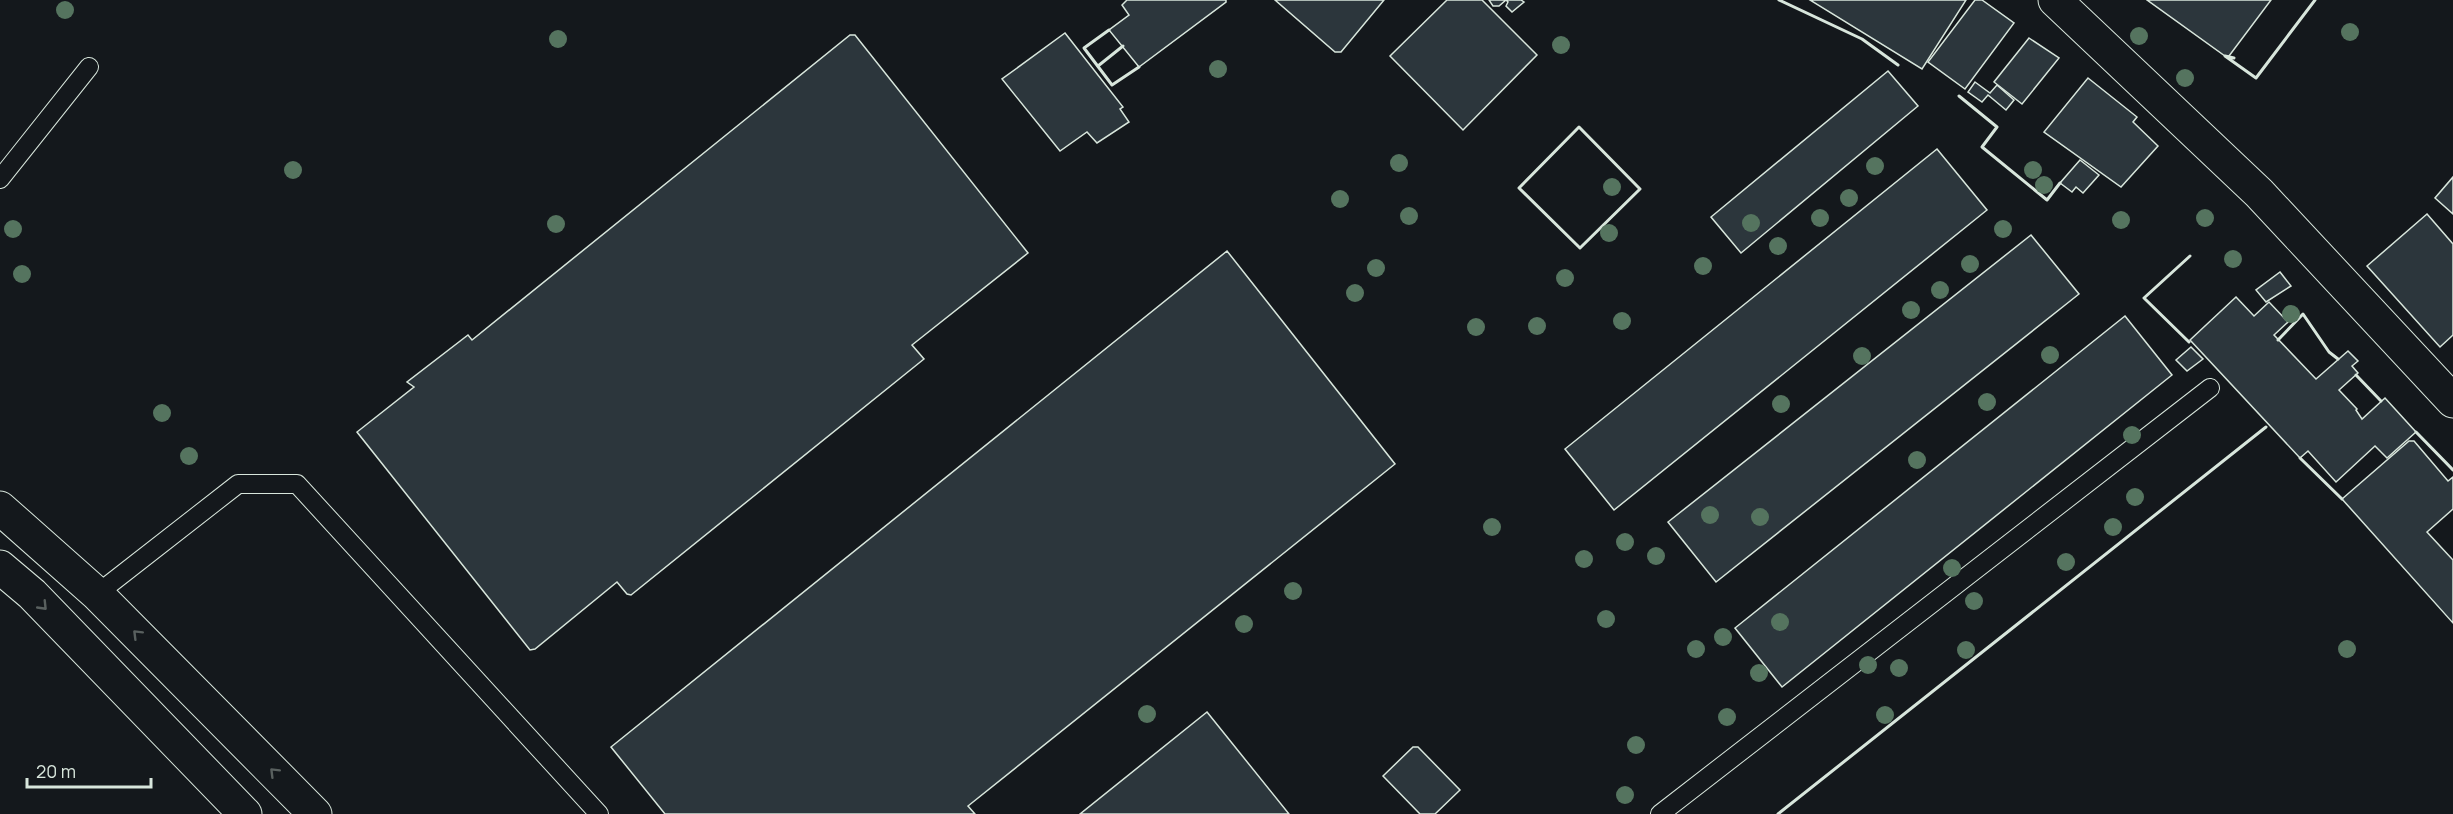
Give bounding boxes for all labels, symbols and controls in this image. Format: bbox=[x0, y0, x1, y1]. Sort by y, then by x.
one-way arrow bbox=[36, 598, 47, 609]
one-way arrow bbox=[133, 630, 144, 641]
scale bar bbox=[27, 751, 152, 789]
text: 20 m bbox=[36, 759, 76, 783]
one-way arrow bbox=[270, 769, 281, 779]

